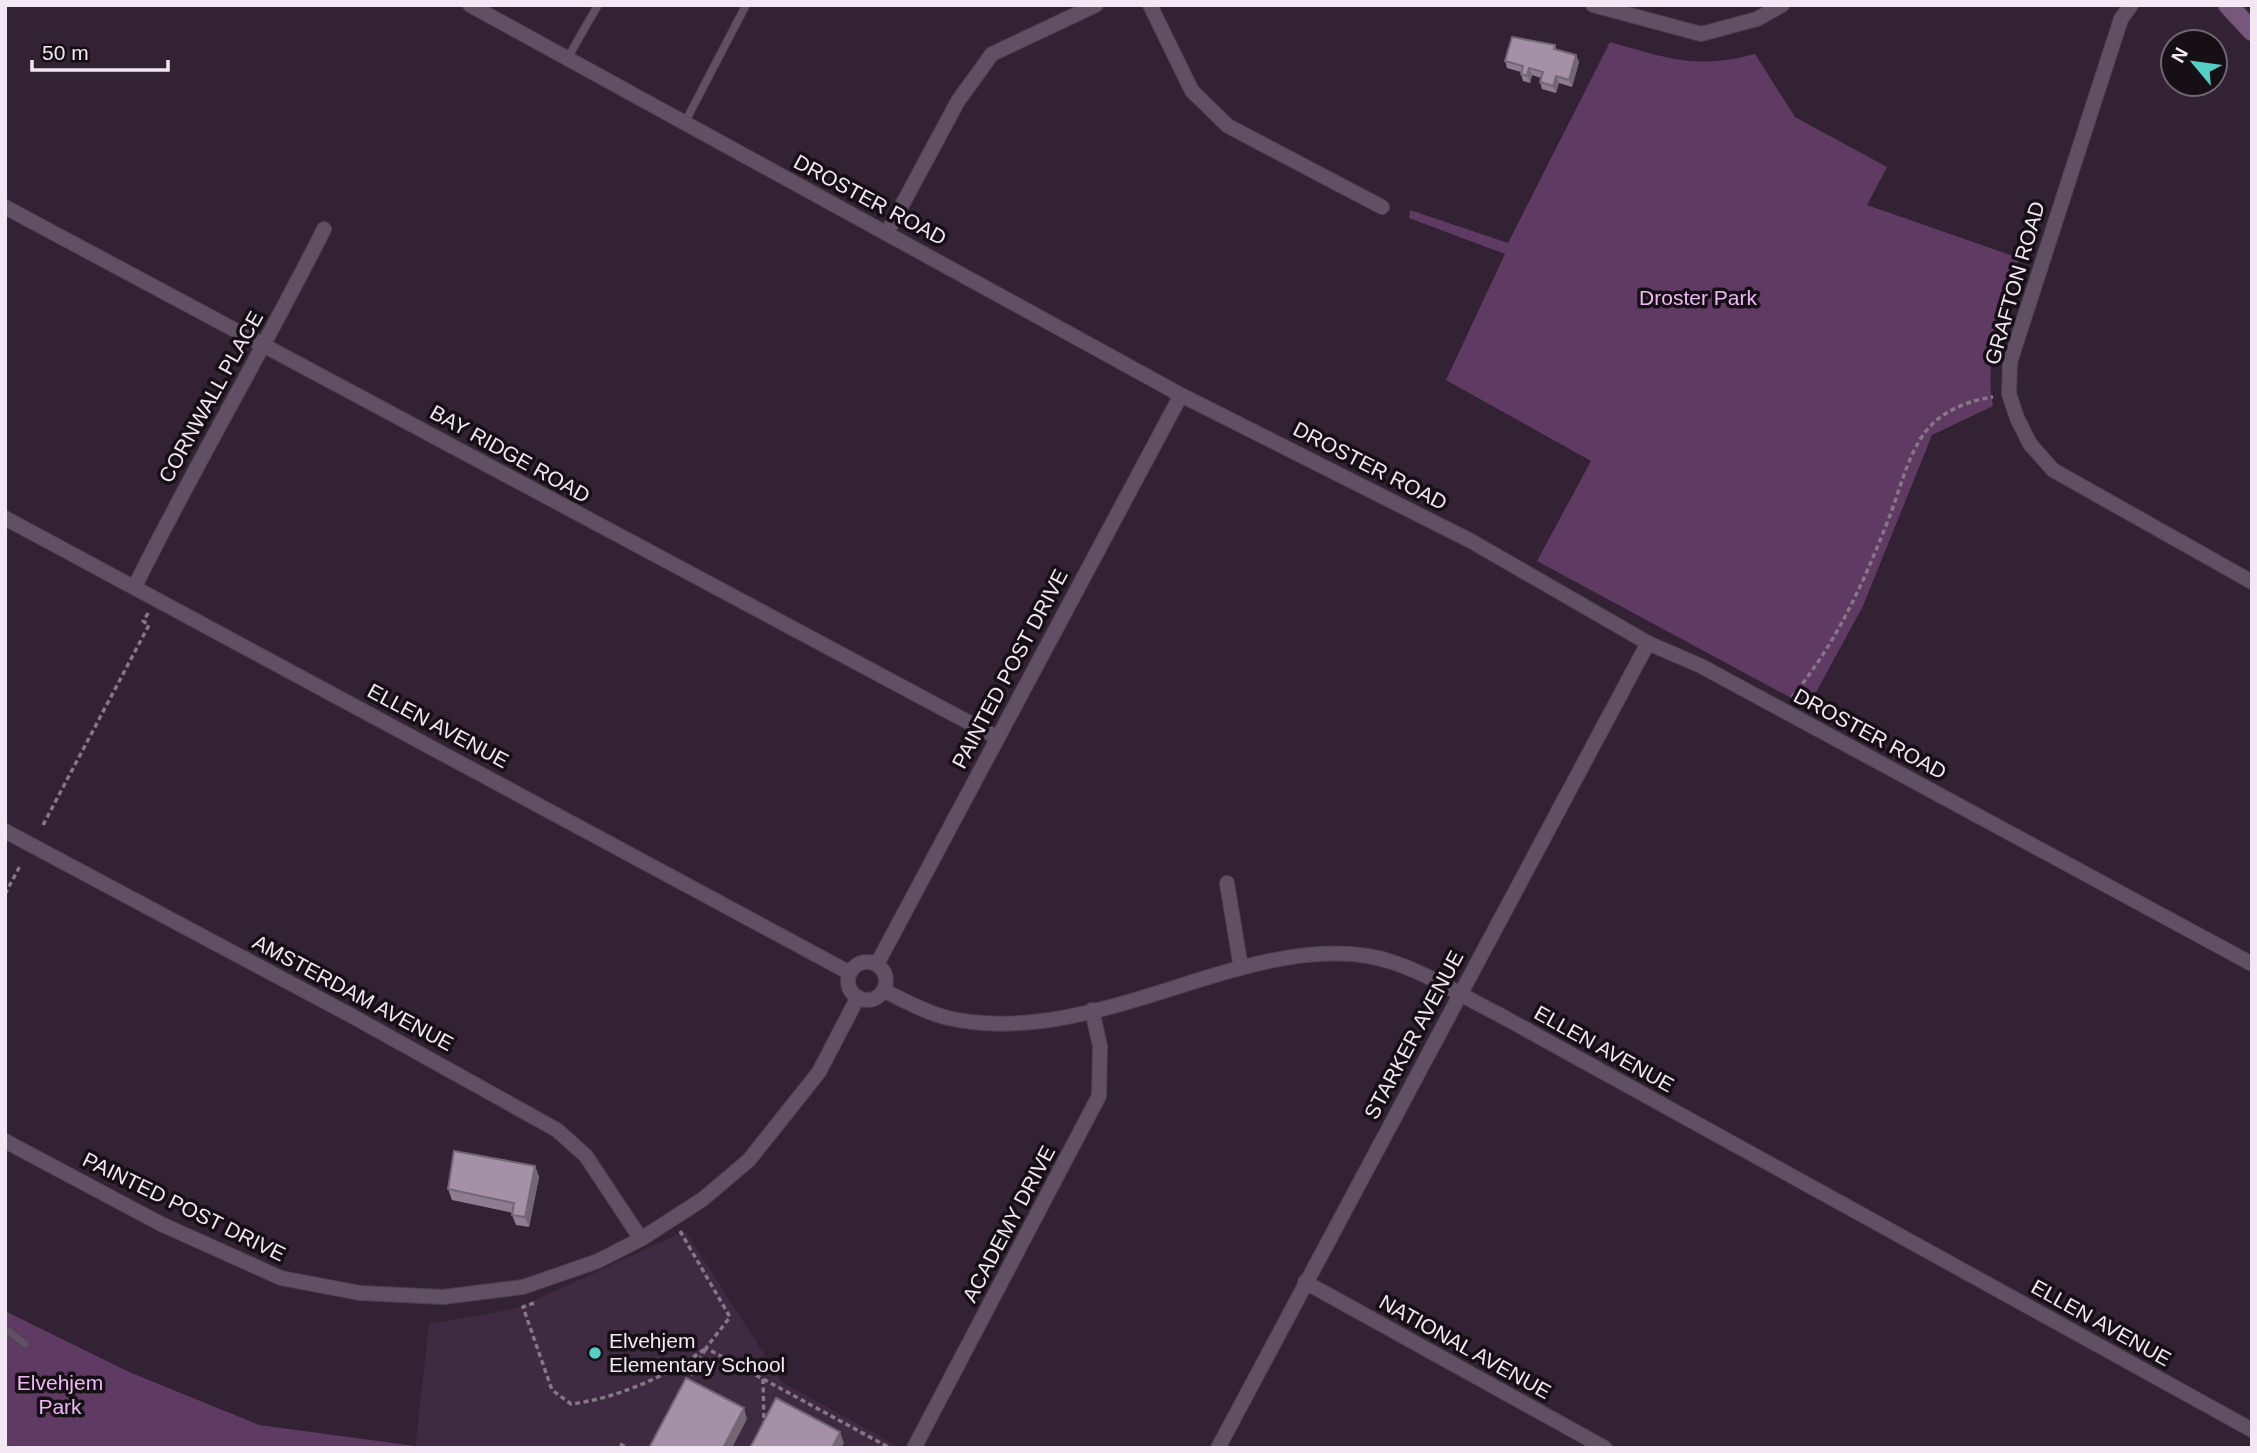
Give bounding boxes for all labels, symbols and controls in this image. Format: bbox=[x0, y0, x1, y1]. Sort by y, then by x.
scale bar bbox=[32, 28, 168, 72]
north arrow bbox=[2159, 28, 2229, 98]
text: 50 m bbox=[42, 41, 89, 64]
text: N bbox=[2167, 44, 2192, 66]
street label: DROSTER ROAD bbox=[790, 150, 950, 249]
street label: GRAFTON ROAD bbox=[1980, 199, 2049, 367]
park label: Droster Park bbox=[1639, 286, 1757, 309]
street label: CORNWALL PLACE bbox=[154, 307, 267, 486]
street label: BAY RIDGE ROAD bbox=[426, 400, 594, 507]
street label: DROSTER ROAD bbox=[1290, 417, 1451, 514]
street label: PAINTED POST DRIVE bbox=[947, 565, 1072, 772]
street label: ELLEN AVENUE bbox=[364, 679, 513, 772]
street label: DROSTER ROAD bbox=[1790, 684, 1950, 783]
street label: AMSTERDAM AVENUE bbox=[249, 930, 457, 1055]
street label: STARKER AVENUE bbox=[1359, 947, 1468, 1123]
street label: ELLEN AVENUE bbox=[1530, 1001, 1678, 1096]
street label: ACADEMY DRIVE bbox=[958, 1142, 1059, 1306]
street label: PAINTED POST DRIVE bbox=[79, 1148, 289, 1266]
street label: ELLEN AVENUE bbox=[2027, 1275, 2175, 1370]
street label: NATIONAL AVENUE bbox=[1376, 1290, 1555, 1403]
place label: Elvehjem Elementary School bbox=[609, 1329, 785, 1376]
marker: Elvehjem Elementary School bbox=[587, 1345, 603, 1361]
park label: Elvehjem Park bbox=[17, 1371, 103, 1418]

